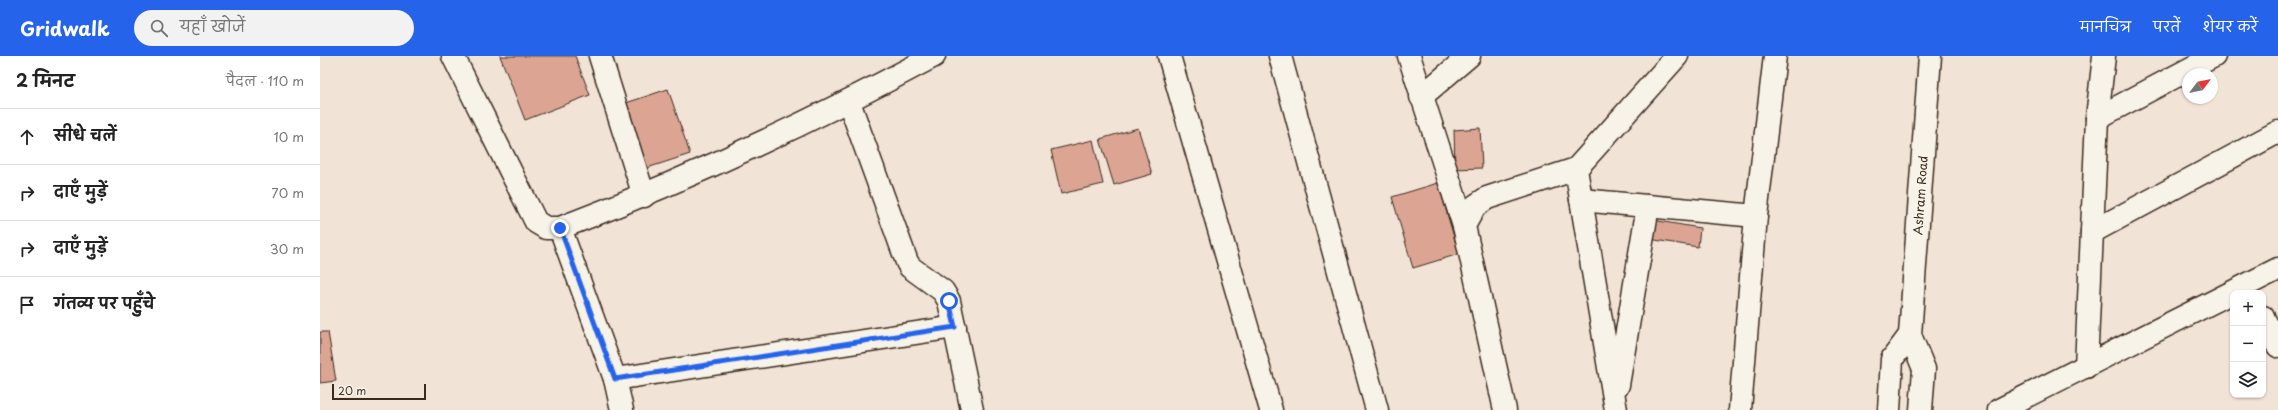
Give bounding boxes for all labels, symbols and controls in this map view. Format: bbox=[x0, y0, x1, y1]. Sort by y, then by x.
search box bbox=[134, 10, 414, 46]
text: Gridwalk bbox=[20, 14, 110, 42]
text: यहाँ खोजें bbox=[180, 14, 245, 37]
text: मानचित्र bbox=[2080, 16, 2131, 37]
text: परतें bbox=[2153, 16, 2181, 37]
text: शेयर करें bbox=[2203, 16, 2258, 37]
icon: search bbox=[148, 17, 170, 39]
text: 2 मिनट bbox=[16, 67, 75, 93]
north arrow bbox=[2182, 68, 2218, 104]
text: पैदल · 110 m bbox=[226, 71, 304, 90]
text: सीधे चलें bbox=[54, 123, 116, 146]
icon: ahead bbox=[16, 126, 38, 148]
text: 10 m bbox=[274, 127, 304, 146]
street label: Ashram Road bbox=[1908, 155, 1932, 235]
text: दाएँ मुड़ें bbox=[54, 179, 107, 202]
icon: right bbox=[16, 182, 38, 204]
text: 70 m bbox=[271, 183, 304, 202]
route end bbox=[551, 219, 569, 237]
text: दाएँ मुड़ें bbox=[54, 235, 107, 258]
icon: right bbox=[16, 238, 38, 260]
text: 30 m bbox=[270, 239, 304, 258]
map controls bbox=[2230, 290, 2266, 398]
button: + bbox=[2230, 290, 2266, 326]
text: गंतव्य पर पहुँचे bbox=[54, 291, 155, 314]
route start bbox=[940, 292, 958, 310]
icon: arrive bbox=[16, 294, 38, 316]
button: − bbox=[2230, 326, 2266, 362]
button: layers bbox=[2230, 362, 2266, 398]
scale bar bbox=[332, 382, 426, 401]
text: 20 m bbox=[338, 382, 366, 399]

